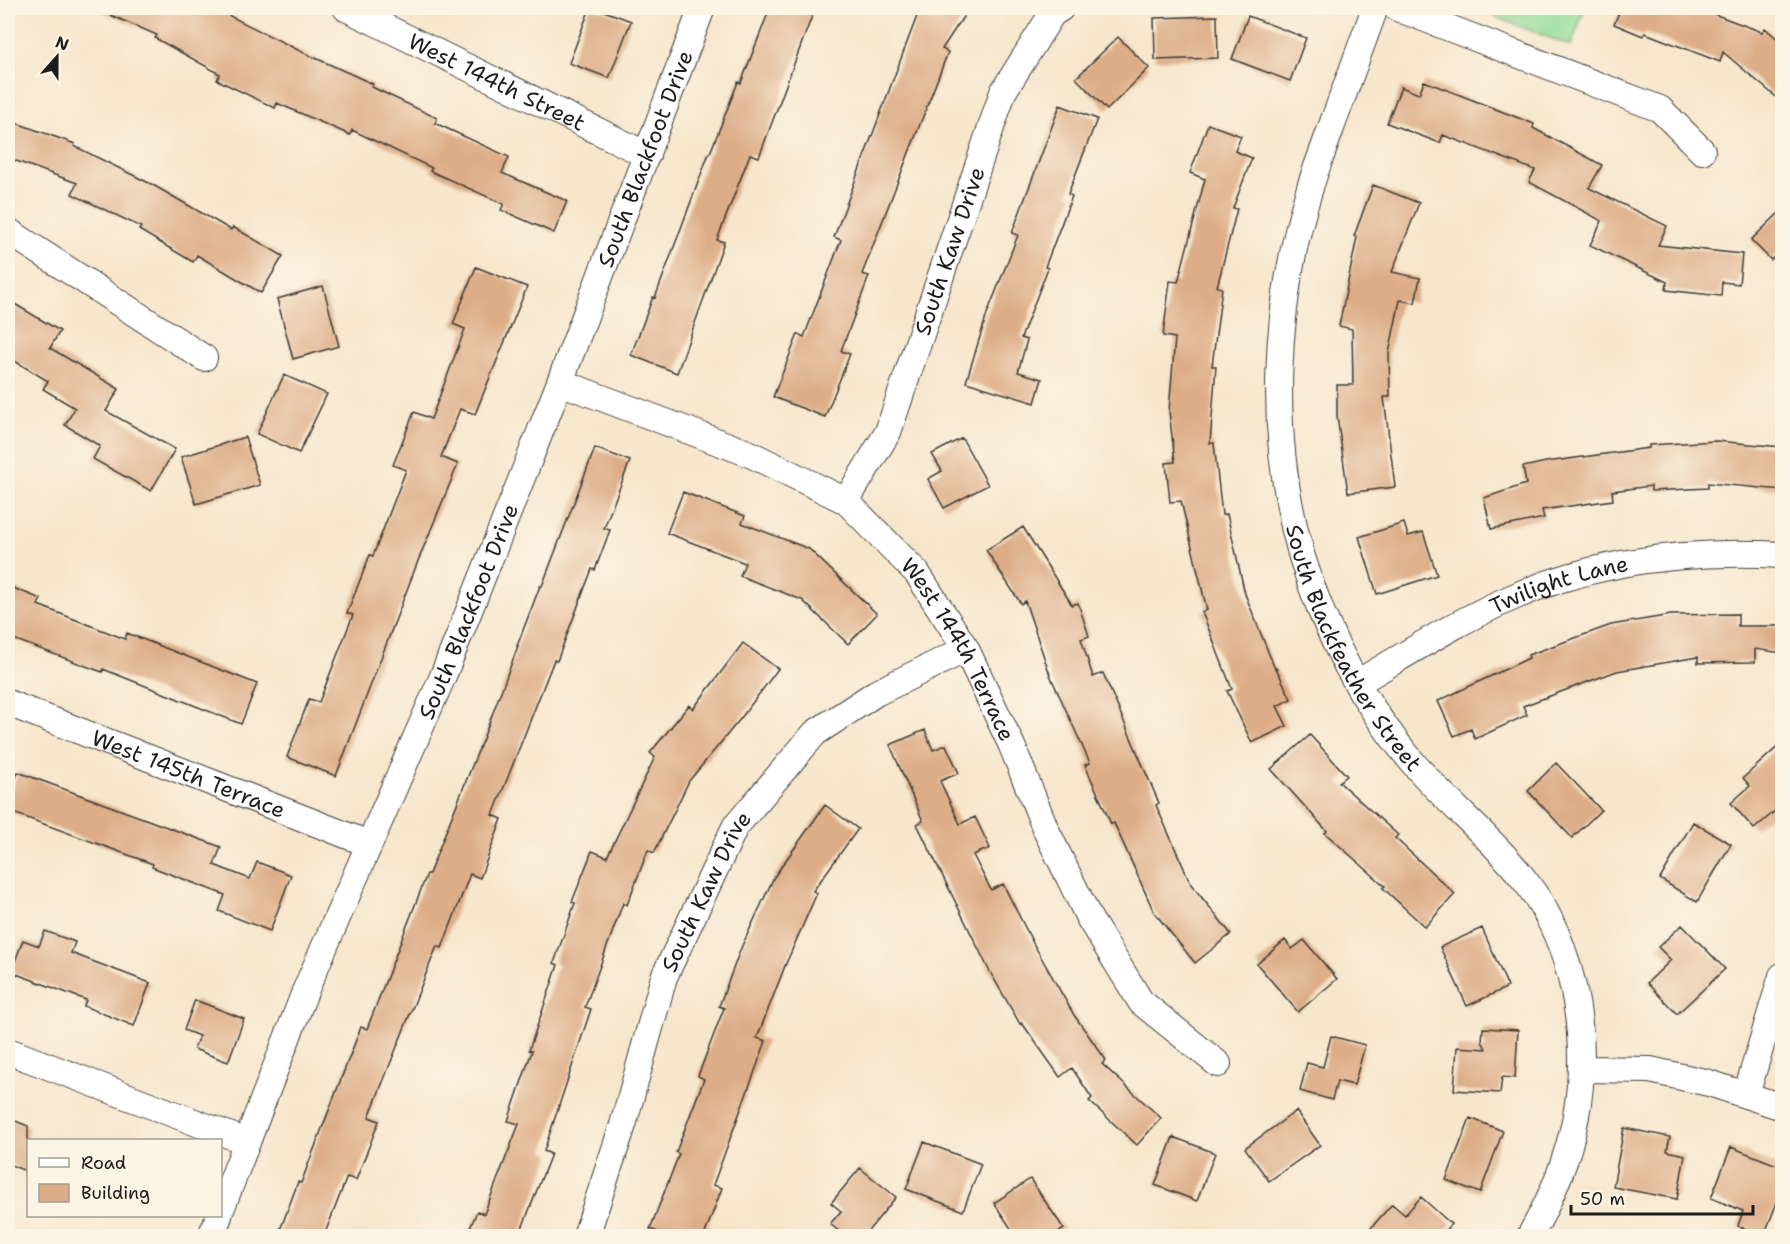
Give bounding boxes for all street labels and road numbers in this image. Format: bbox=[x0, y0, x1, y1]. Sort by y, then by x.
street label: West 144th Street bbox=[404, 26, 590, 137]
street label: South Blackfoot Drive bbox=[590, 46, 699, 271]
street label: South Kaw Drive bbox=[907, 163, 991, 339]
street label: South Blackfoot Drive bbox=[411, 499, 525, 724]
street label: South Blackfeather Street bbox=[1280, 521, 1428, 777]
street label: Twilight Lane bbox=[1485, 549, 1630, 620]
street label: West 144th Terrace bbox=[895, 551, 1022, 746]
street label: West 145th Terrace bbox=[88, 723, 290, 824]
street label: South Kaw Drive bbox=[654, 804, 757, 976]

